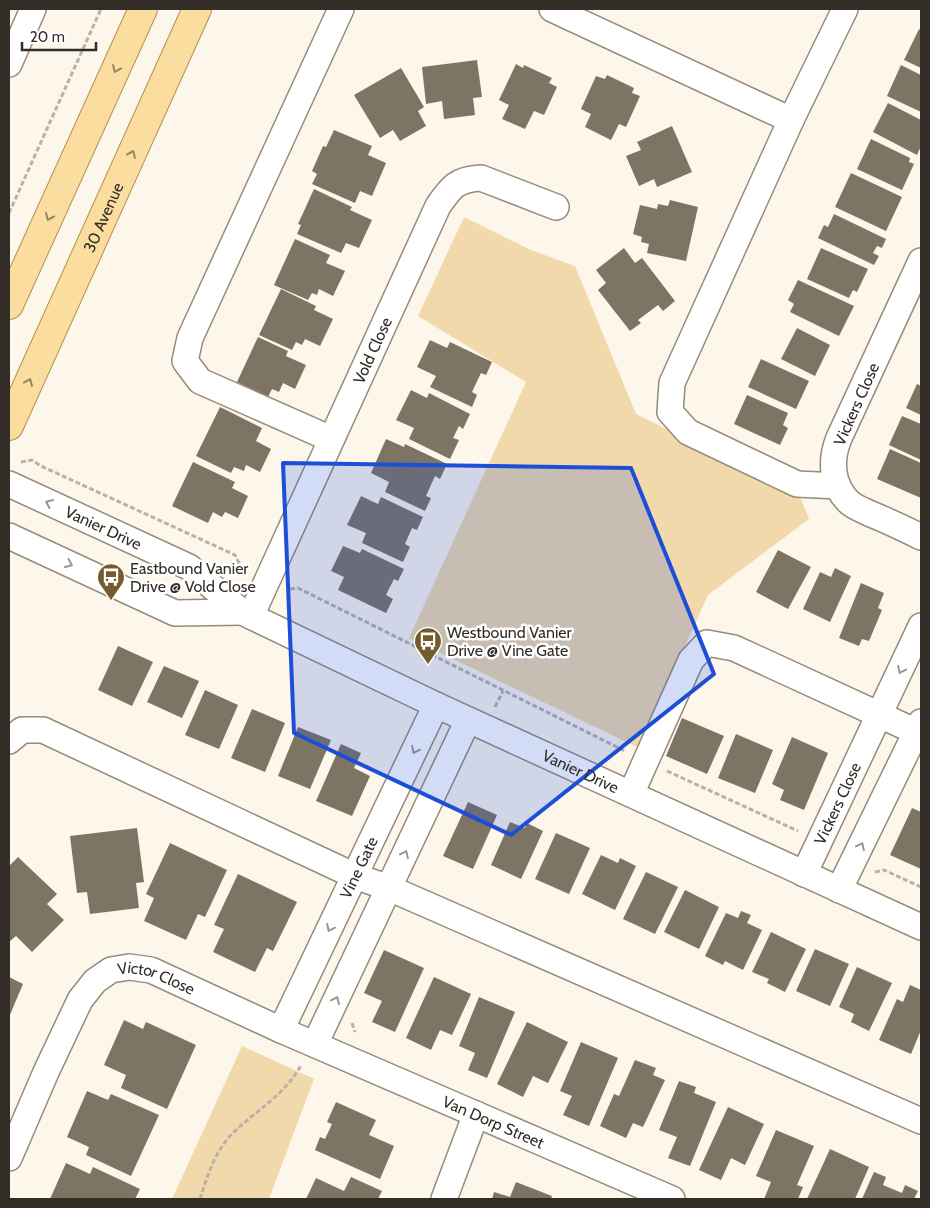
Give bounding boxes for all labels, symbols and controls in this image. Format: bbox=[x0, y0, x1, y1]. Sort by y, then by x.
scale bar bbox=[22, 20, 96, 52]
text: 20 m bbox=[30, 28, 65, 46]
one-way arrow bbox=[111, 64, 122, 73]
one-way arrow bbox=[125, 150, 136, 159]
street label: 30 Avenue bbox=[80, 180, 127, 255]
one-way arrow bbox=[44, 212, 55, 221]
street label: Vold Close bbox=[349, 314, 396, 387]
street label: Vickers Close bbox=[830, 360, 883, 449]
one-way arrow bbox=[22, 378, 33, 387]
one-way arrow bbox=[45, 498, 54, 509]
street label: Vanier Drive bbox=[62, 502, 144, 554]
one-way arrow bbox=[64, 558, 73, 568]
place label: Eastbound Vanier Drive @ Vold Close bbox=[130, 559, 256, 596]
bus stop icon: Eastbound Vanier Drive @ Vold Close bbox=[96, 562, 126, 601]
place label: Westbound Vanier Drive @ Vine Gate bbox=[447, 623, 573, 660]
bus stop icon: Westbound Vanier Drive @ Vine Gate bbox=[413, 626, 443, 665]
one-way arrow bbox=[896, 665, 907, 674]
one-way arrow bbox=[411, 744, 421, 753]
street label: Vanier Drive bbox=[539, 746, 622, 797]
street label: Vickers Close bbox=[810, 760, 865, 848]
street label: Vine Gate bbox=[336, 834, 382, 902]
one-way arrow bbox=[855, 842, 865, 851]
one-way arrow bbox=[399, 850, 410, 859]
one-way arrow bbox=[325, 923, 336, 932]
street label: Victor Close bbox=[116, 958, 198, 999]
one-way arrow bbox=[329, 996, 340, 1005]
street label: Van Dorp Street bbox=[440, 1092, 547, 1153]

